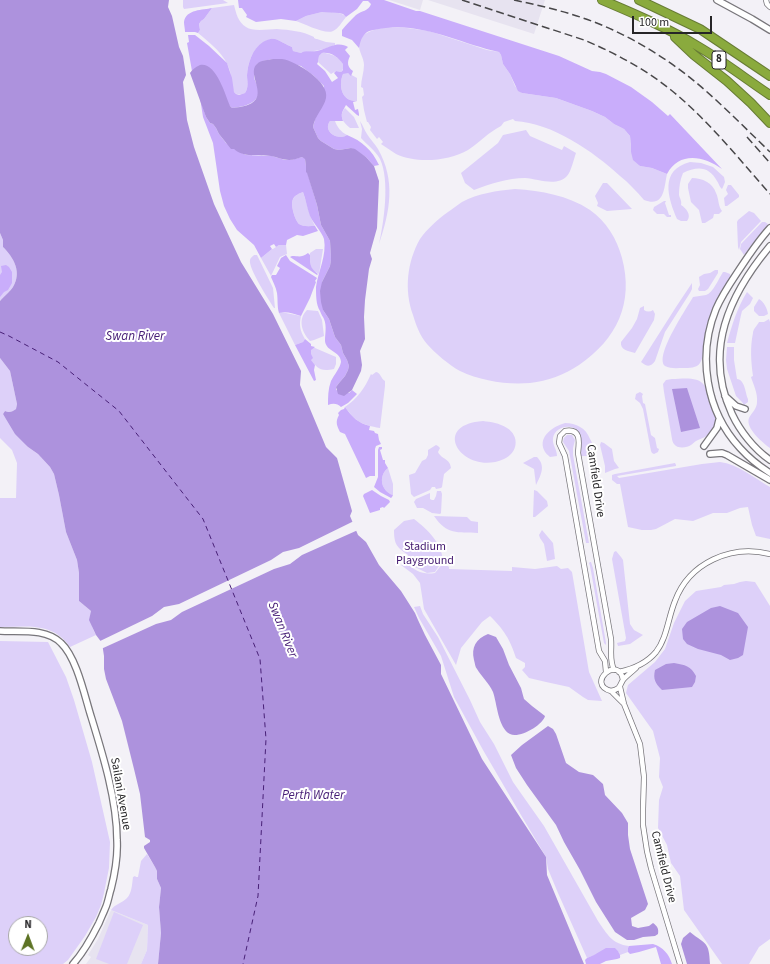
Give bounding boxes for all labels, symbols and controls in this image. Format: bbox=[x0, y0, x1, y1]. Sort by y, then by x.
scale bar bbox=[634, 8, 714, 34]
text: 100 m bbox=[639, 14, 669, 31]
road number: 8 bbox=[712, 51, 726, 69]
water label: Swan River bbox=[106, 329, 164, 345]
street label: Camfield Drive bbox=[583, 444, 607, 518]
park label: Stadium Playground bbox=[396, 540, 454, 568]
water label: Swan River bbox=[264, 600, 300, 660]
street label: Sailani Avenue bbox=[107, 757, 133, 831]
water label: Perth Water bbox=[282, 788, 344, 804]
street label: Camfield Drive bbox=[647, 830, 679, 904]
north arrow bbox=[8, 916, 48, 956]
text: N bbox=[24, 917, 32, 932]

